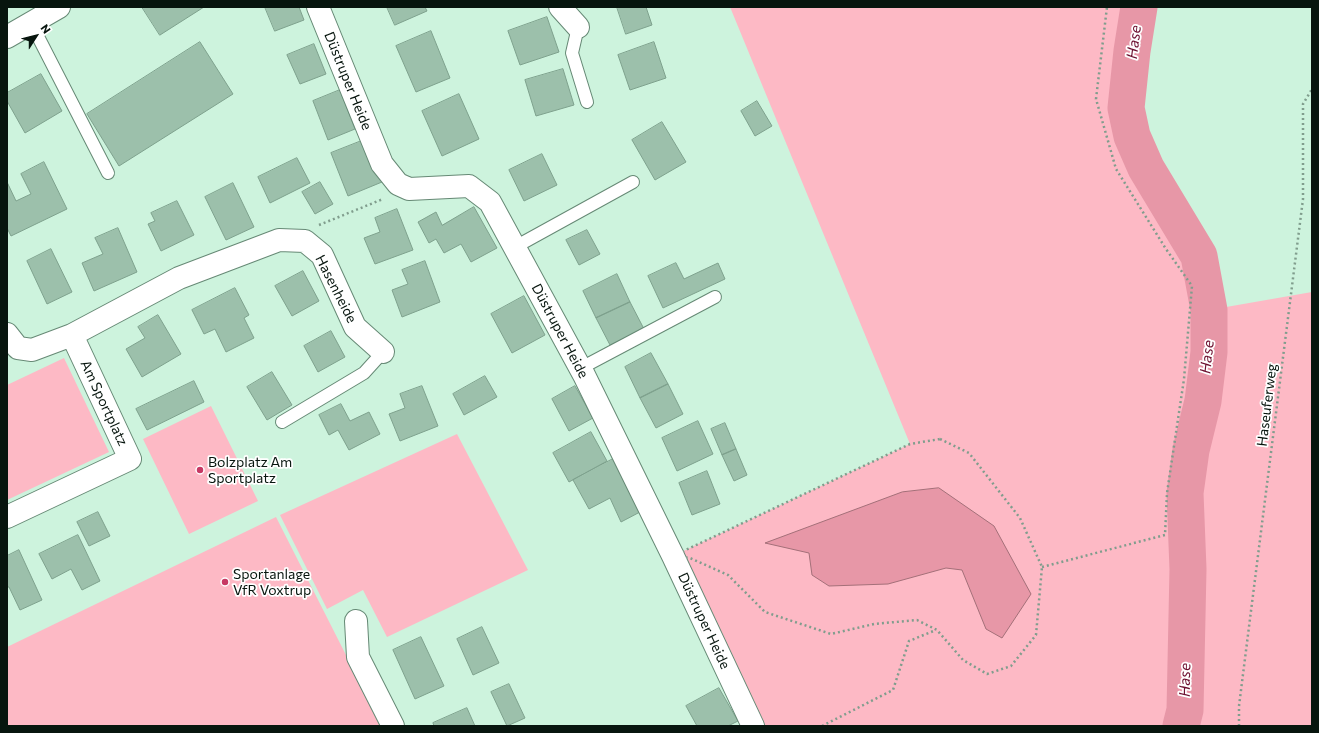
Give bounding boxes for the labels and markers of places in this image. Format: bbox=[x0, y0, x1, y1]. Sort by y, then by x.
place label: Bolzplatz Am Sportplatz bbox=[208, 454, 292, 486]
marker: Bolzplatz Am Sportplatz bbox=[195, 465, 205, 475]
place label: Sportanlage VfR Voxtrup bbox=[233, 566, 311, 598]
marker: Sportanlage VfR Voxtrup bbox=[220, 577, 230, 587]

